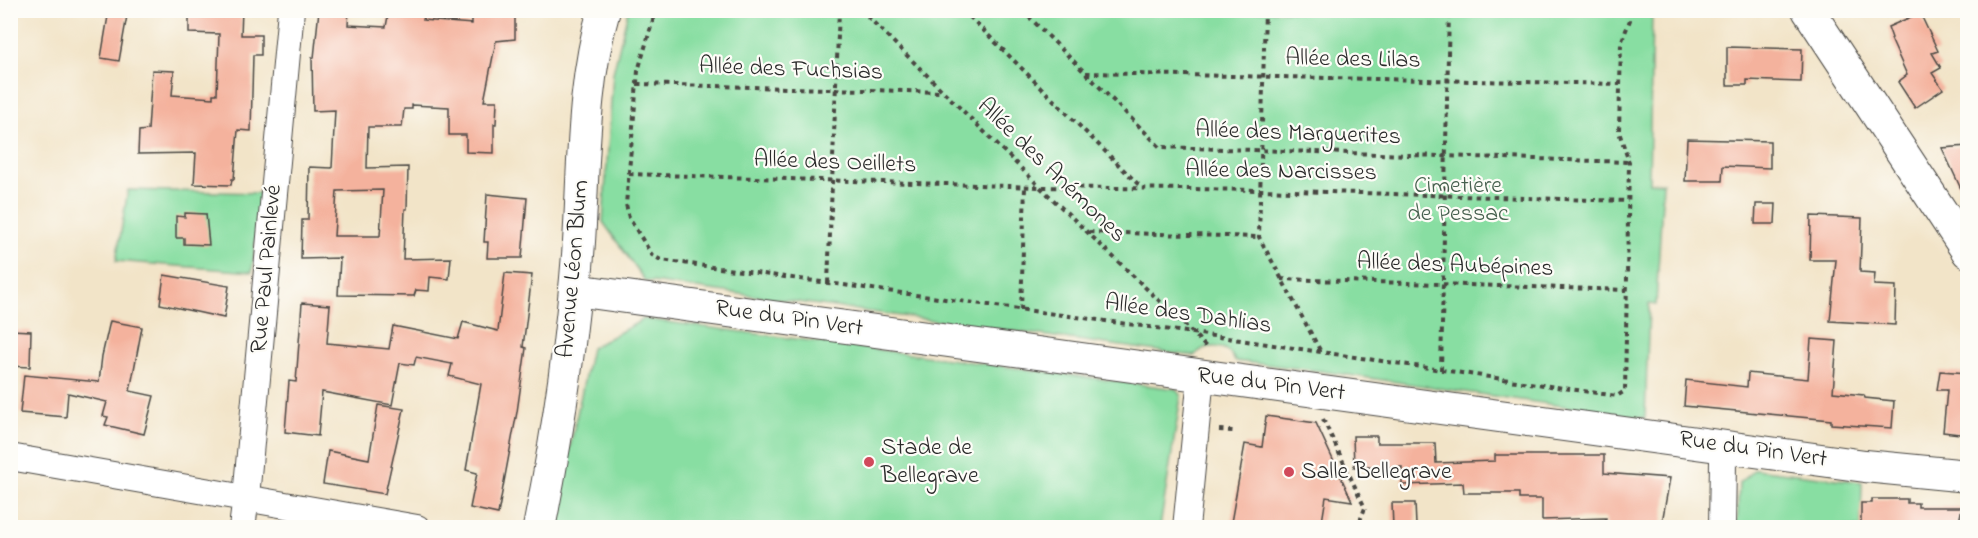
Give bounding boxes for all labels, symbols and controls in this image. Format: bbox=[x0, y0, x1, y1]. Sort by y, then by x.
street label: Allée des Lilas bbox=[1285, 41, 1421, 79]
street label: Allée des Fuchsias bbox=[698, 49, 884, 91]
street label: Allée des Anémones bbox=[968, 90, 1134, 252]
street label: Allée des Marguerites bbox=[1195, 113, 1401, 155]
street label: Allée des Oeillets bbox=[753, 143, 917, 183]
street label: Allée des Narcisses bbox=[1185, 153, 1377, 191]
park label: Cimetière de Pessac bbox=[1407, 169, 1509, 232]
street label: Avenue Léon Blum bbox=[549, 178, 599, 360]
street label: Rue Paul Painlevé bbox=[242, 183, 292, 355]
street label: Allée des Aubépines bbox=[1356, 245, 1554, 287]
street label: Allée des Dahlias bbox=[1102, 286, 1274, 344]
street label: Rue du Pin Vert bbox=[713, 291, 865, 347]
street label: Rue du Pin Vert bbox=[1195, 359, 1347, 411]
street label: Rue du Pin Vert bbox=[1677, 422, 1829, 478]
place label: Stade de Bellegrave bbox=[880, 431, 979, 494]
marker: Stade de Bellegrave bbox=[862, 455, 876, 469]
place label: Salle Bellegrave bbox=[1301, 455, 1452, 490]
marker: Salle Bellegrave bbox=[1282, 465, 1296, 479]

